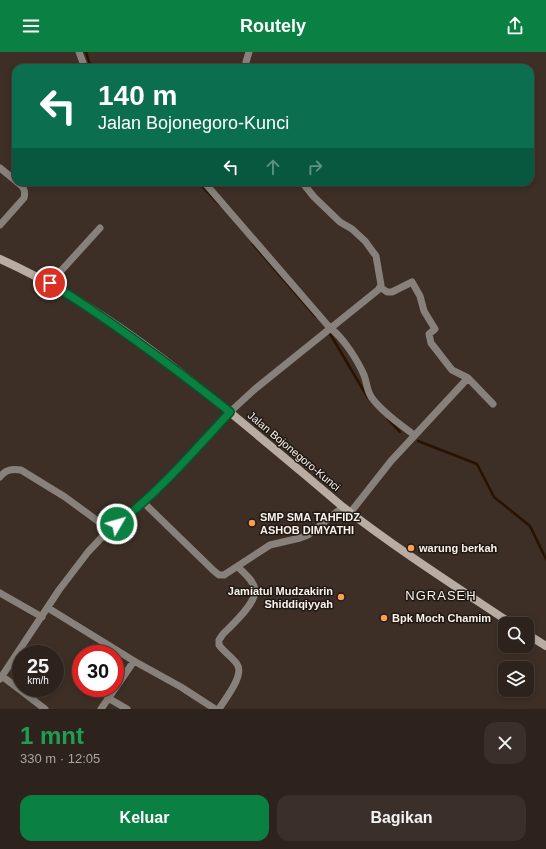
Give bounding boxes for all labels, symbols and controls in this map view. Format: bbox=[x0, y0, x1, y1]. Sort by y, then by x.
icon: menu bbox=[20, 15, 42, 37]
icon: share bbox=[504, 15, 526, 37]
text: Routely bbox=[240, 16, 306, 36]
icon: left bbox=[32, 80, 84, 132]
text: 140 m bbox=[98, 80, 177, 111]
text: Jalan Bojonegoro-Kunci bbox=[98, 113, 289, 133]
icon: left bbox=[220, 156, 242, 178]
icon: ahead bbox=[262, 156, 284, 178]
icon: right bbox=[304, 156, 326, 178]
pin bbox=[33, 266, 67, 300]
icon: arrive bbox=[39, 272, 61, 294]
street label: Jalan Bojonegoro-Kunci bbox=[245, 409, 343, 493]
position arrow bbox=[96, 503, 138, 545]
place label: SMP SMA TAHFIDZ ASHOB DIMYATHI bbox=[260, 511, 360, 536]
marker: SMP SMA TAHFIDZ ASHOB DIMYATHI bbox=[247, 518, 257, 528]
place label: warung berkah bbox=[418, 542, 498, 554]
marker: warung berkah bbox=[406, 543, 416, 553]
place label: Jamiatul Mudzakirin Shiddiqiyyah bbox=[228, 585, 333, 610]
district label: NGRASEH bbox=[405, 588, 477, 603]
marker: Jamiatul Mudzakirin Shiddiqiyyah bbox=[336, 592, 346, 602]
place label: Bpk Moch Chamim bbox=[392, 612, 491, 624]
marker: Bpk Moch Chamim bbox=[379, 613, 389, 623]
map controls bbox=[498, 617, 534, 697]
button: search bbox=[498, 617, 534, 653]
speed limit sign: 30 bbox=[72, 645, 124, 697]
text: 25 bbox=[27, 655, 49, 677]
button: layers bbox=[498, 661, 534, 697]
text: km/h bbox=[27, 675, 49, 686]
text: 1 mnt bbox=[20, 722, 84, 749]
button: close bbox=[484, 722, 526, 764]
text: 330 m · 12:05 bbox=[20, 751, 100, 766]
button: Keluar bbox=[20, 795, 269, 841]
button: Bagikan bbox=[277, 795, 526, 841]

